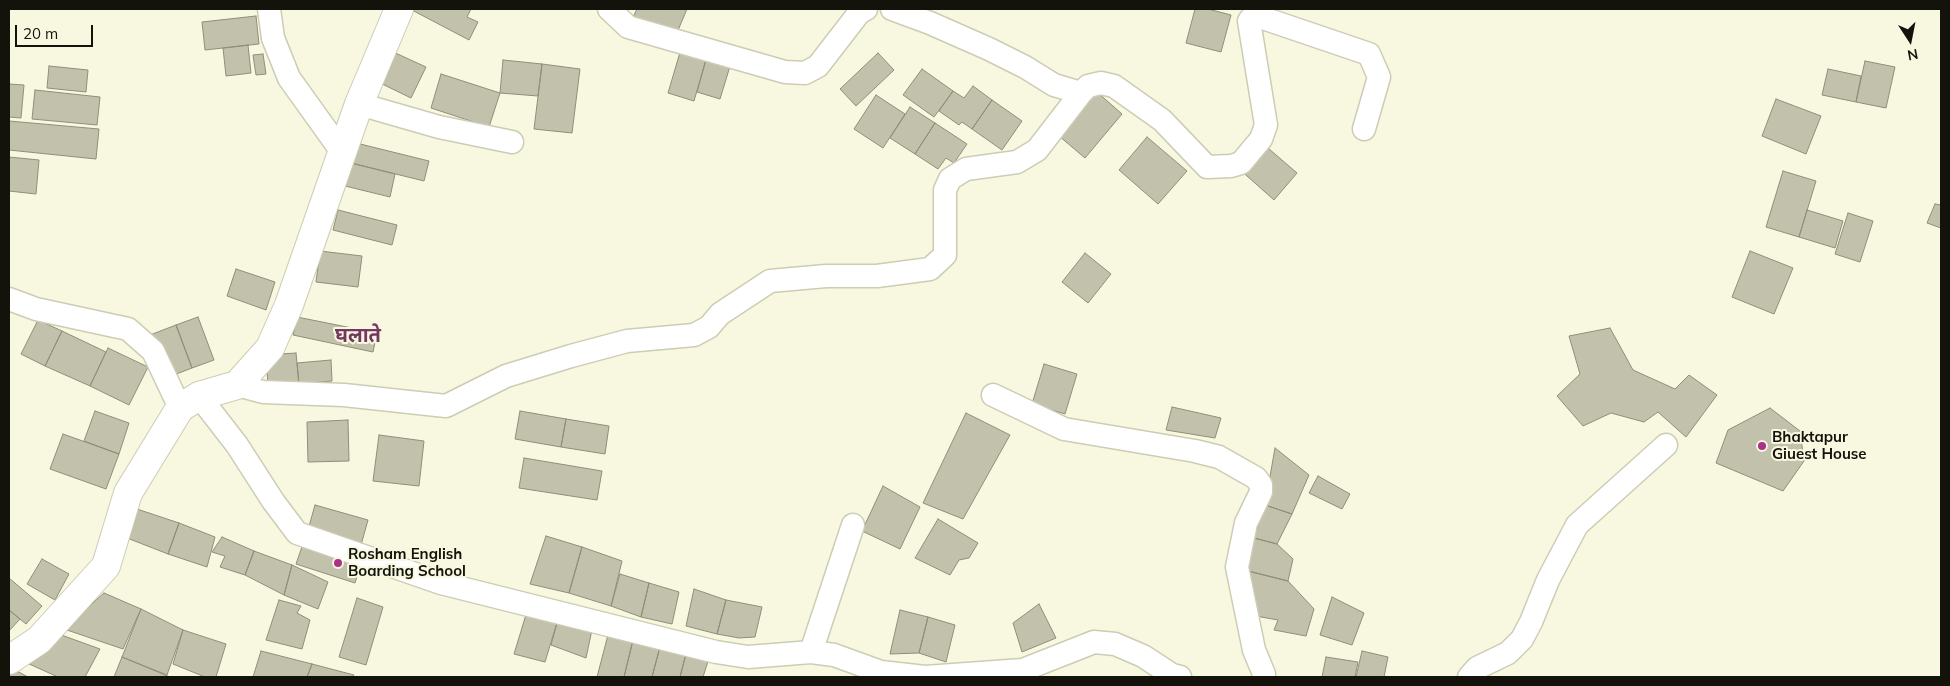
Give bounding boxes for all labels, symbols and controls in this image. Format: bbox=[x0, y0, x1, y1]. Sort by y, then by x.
scale bar bbox=[18, 15, 95, 47]
north arrow bbox=[1885, 15, 1935, 65]
text: 20 m bbox=[23, 24, 58, 43]
text: N bbox=[1906, 45, 1920, 65]
district label: घलाते bbox=[335, 324, 381, 348]
place label: Bhaktapur Giuest House bbox=[1772, 428, 1867, 463]
marker: Bhaktapur Giuest House bbox=[1756, 440, 1768, 452]
place label: Rosham English Boarding School bbox=[348, 545, 466, 580]
marker: Rosham English Boarding School bbox=[332, 557, 344, 569]

